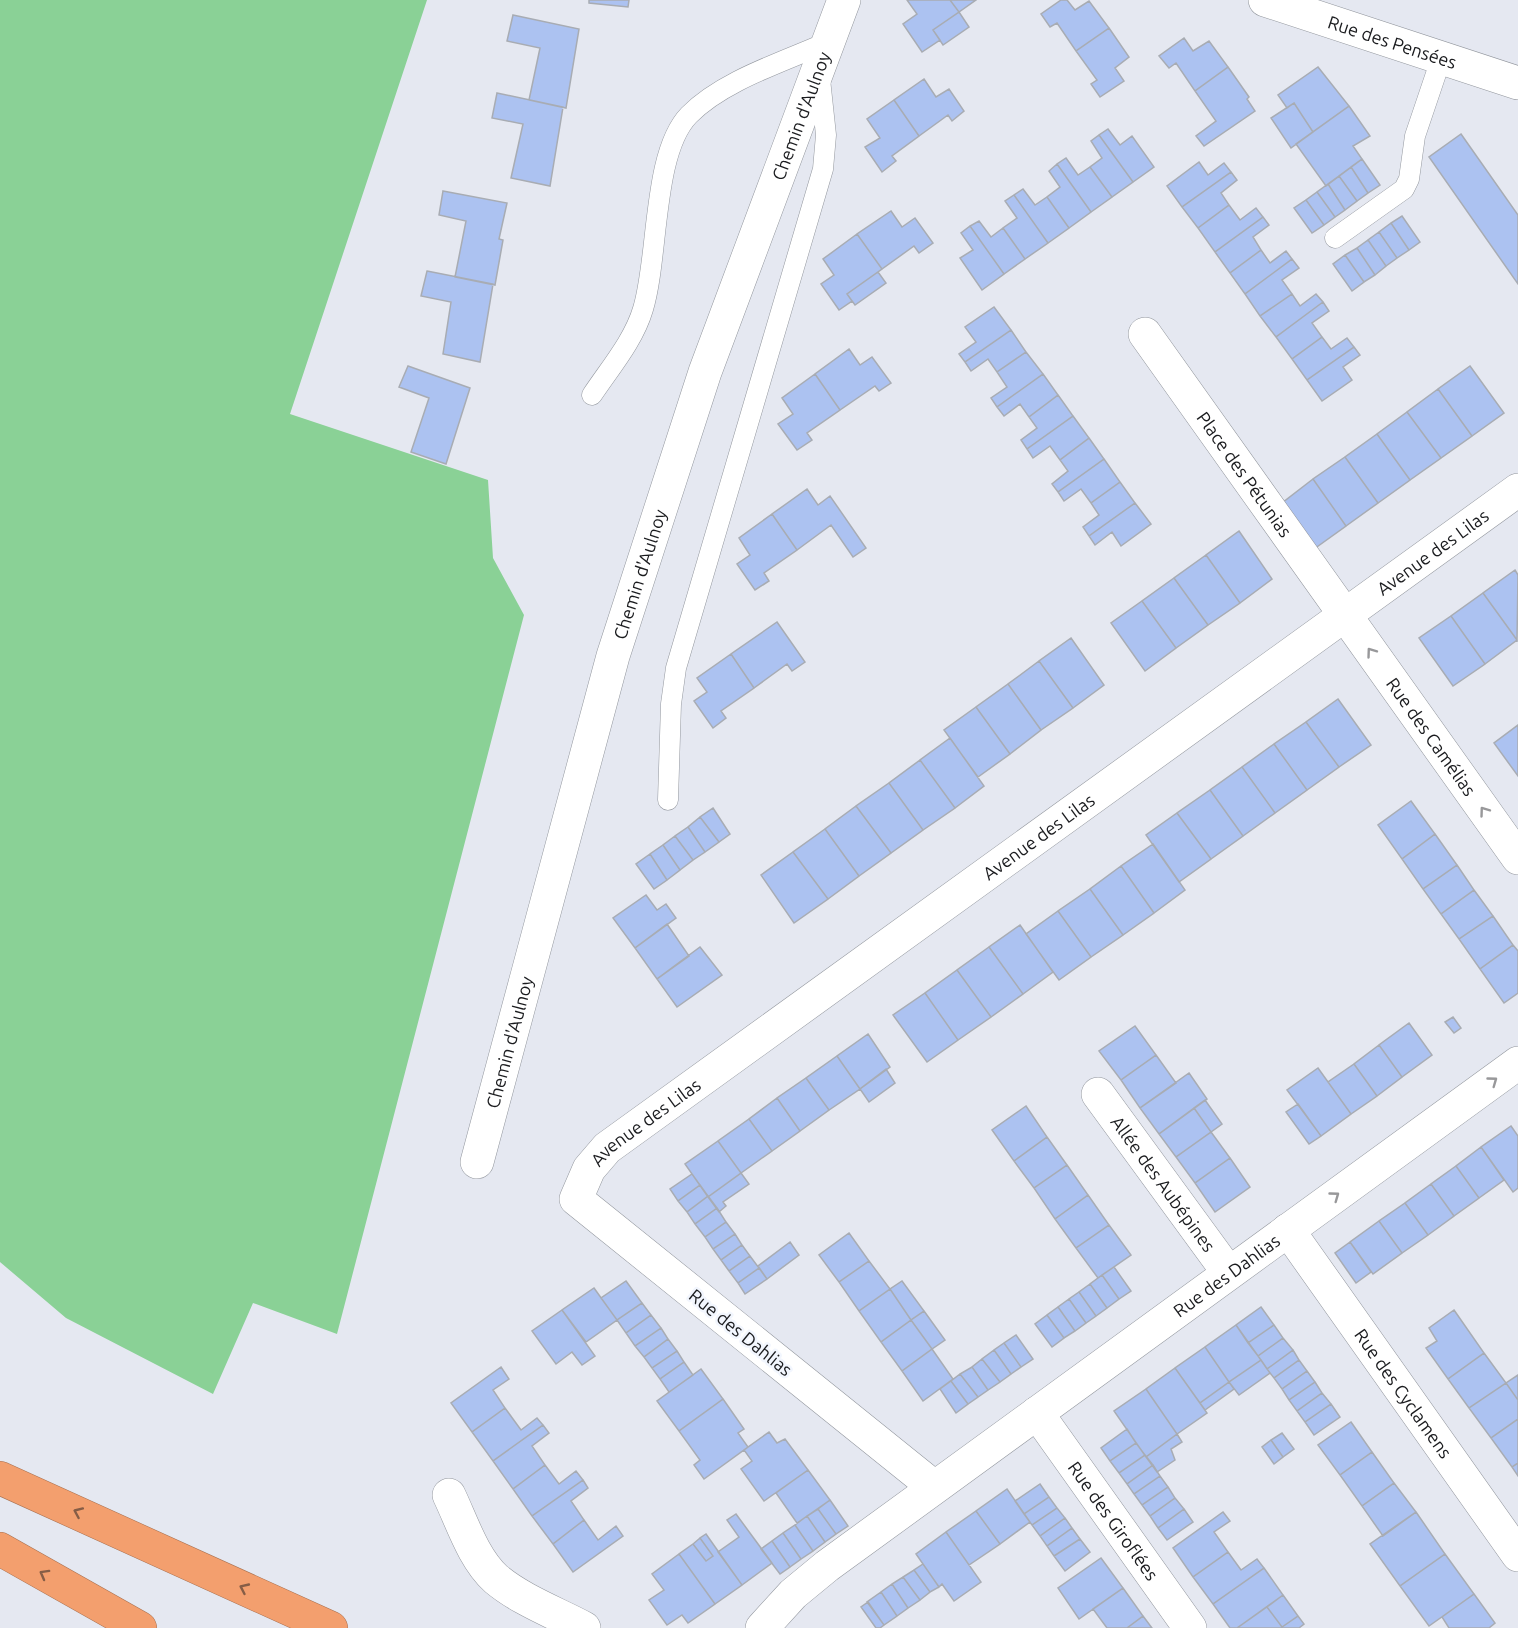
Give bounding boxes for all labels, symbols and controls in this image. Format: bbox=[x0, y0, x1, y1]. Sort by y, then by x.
street label: Rue des Pensées bbox=[1326, 11, 1459, 72]
street label: Chemin d'Aulnoy bbox=[768, 49, 834, 183]
street label: Place des Pétunias bbox=[1193, 408, 1296, 541]
street label: Avenue des Lilas bbox=[1373, 505, 1492, 599]
street label: Chemin d'Aulnoy bbox=[609, 506, 670, 642]
one-way arrow bbox=[1367, 648, 1378, 659]
street label: Rue des Camélias bbox=[1383, 674, 1480, 799]
street label: Avenue des Lilas bbox=[979, 789, 1098, 883]
one-way arrow bbox=[1480, 806, 1491, 817]
street label: Chemin d'Aulnoy bbox=[482, 974, 537, 1110]
street label: Avenue des Lilas bbox=[586, 1074, 704, 1170]
one-way arrow bbox=[1487, 1078, 1498, 1089]
street label: Allée des Aubépines bbox=[1107, 1112, 1220, 1255]
one-way arrow bbox=[1329, 1192, 1340, 1203]
street label: Rue des Dahlias bbox=[1169, 1230, 1283, 1321]
street label: Rue des Dahlias bbox=[686, 1284, 797, 1380]
street label: Rue des Cyclamens bbox=[1351, 1325, 1456, 1462]
street label: Rue des Giroflées bbox=[1065, 1457, 1163, 1584]
one-way arrow bbox=[73, 1507, 84, 1519]
one-way arrow bbox=[40, 1570, 50, 1581]
one-way arrow bbox=[240, 1583, 251, 1595]

